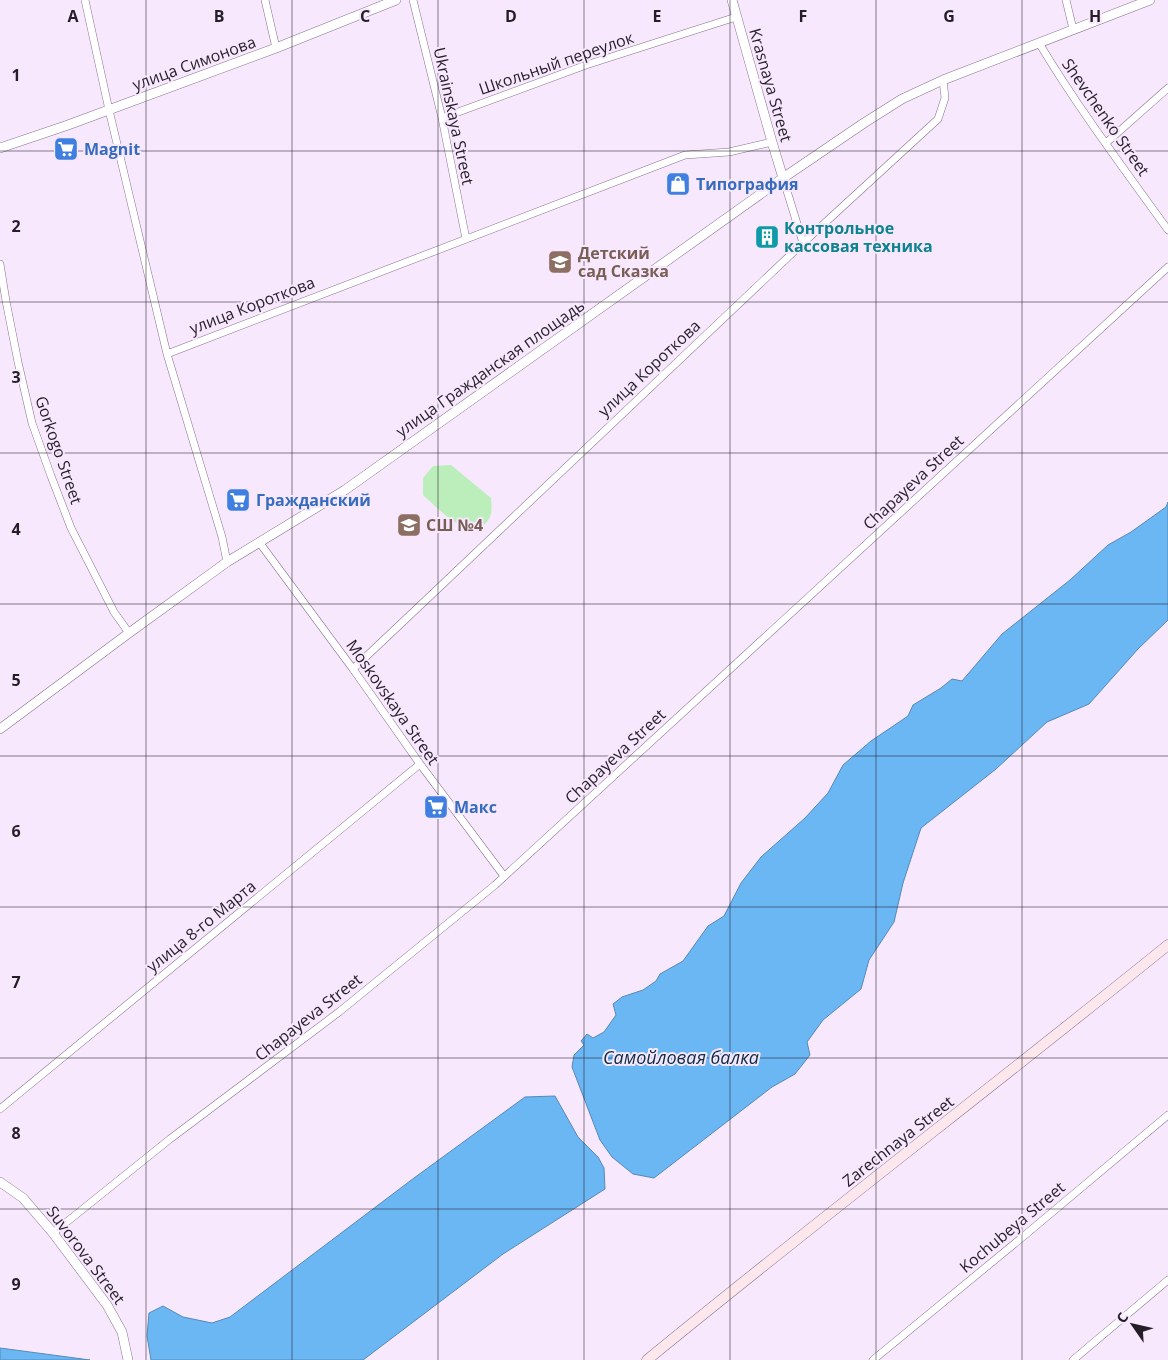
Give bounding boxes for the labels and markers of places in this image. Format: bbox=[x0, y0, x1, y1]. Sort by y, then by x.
supermarket icon: Magnit bbox=[53, 136, 79, 162]
place label: Magnit bbox=[84, 138, 140, 160]
shop icon: Типография bbox=[665, 171, 691, 197]
place label: Типография bbox=[696, 173, 799, 195]
place label: Контрольное кассовая техника bbox=[784, 217, 933, 257]
building icon: Контрольное кассовая техника bbox=[754, 224, 780, 250]
place label: Детский сад Сказка bbox=[578, 242, 669, 282]
school or university icon: Детский сад Сказка bbox=[547, 249, 573, 275]
supermarket icon: Гражданский bbox=[225, 487, 251, 513]
place label: Гражданский bbox=[256, 489, 371, 511]
school or university icon: СШ №4 bbox=[396, 512, 422, 538]
place label: СШ №4 bbox=[426, 514, 483, 536]
supermarket icon: Макс bbox=[423, 794, 449, 820]
place label: Макс bbox=[454, 796, 497, 818]

